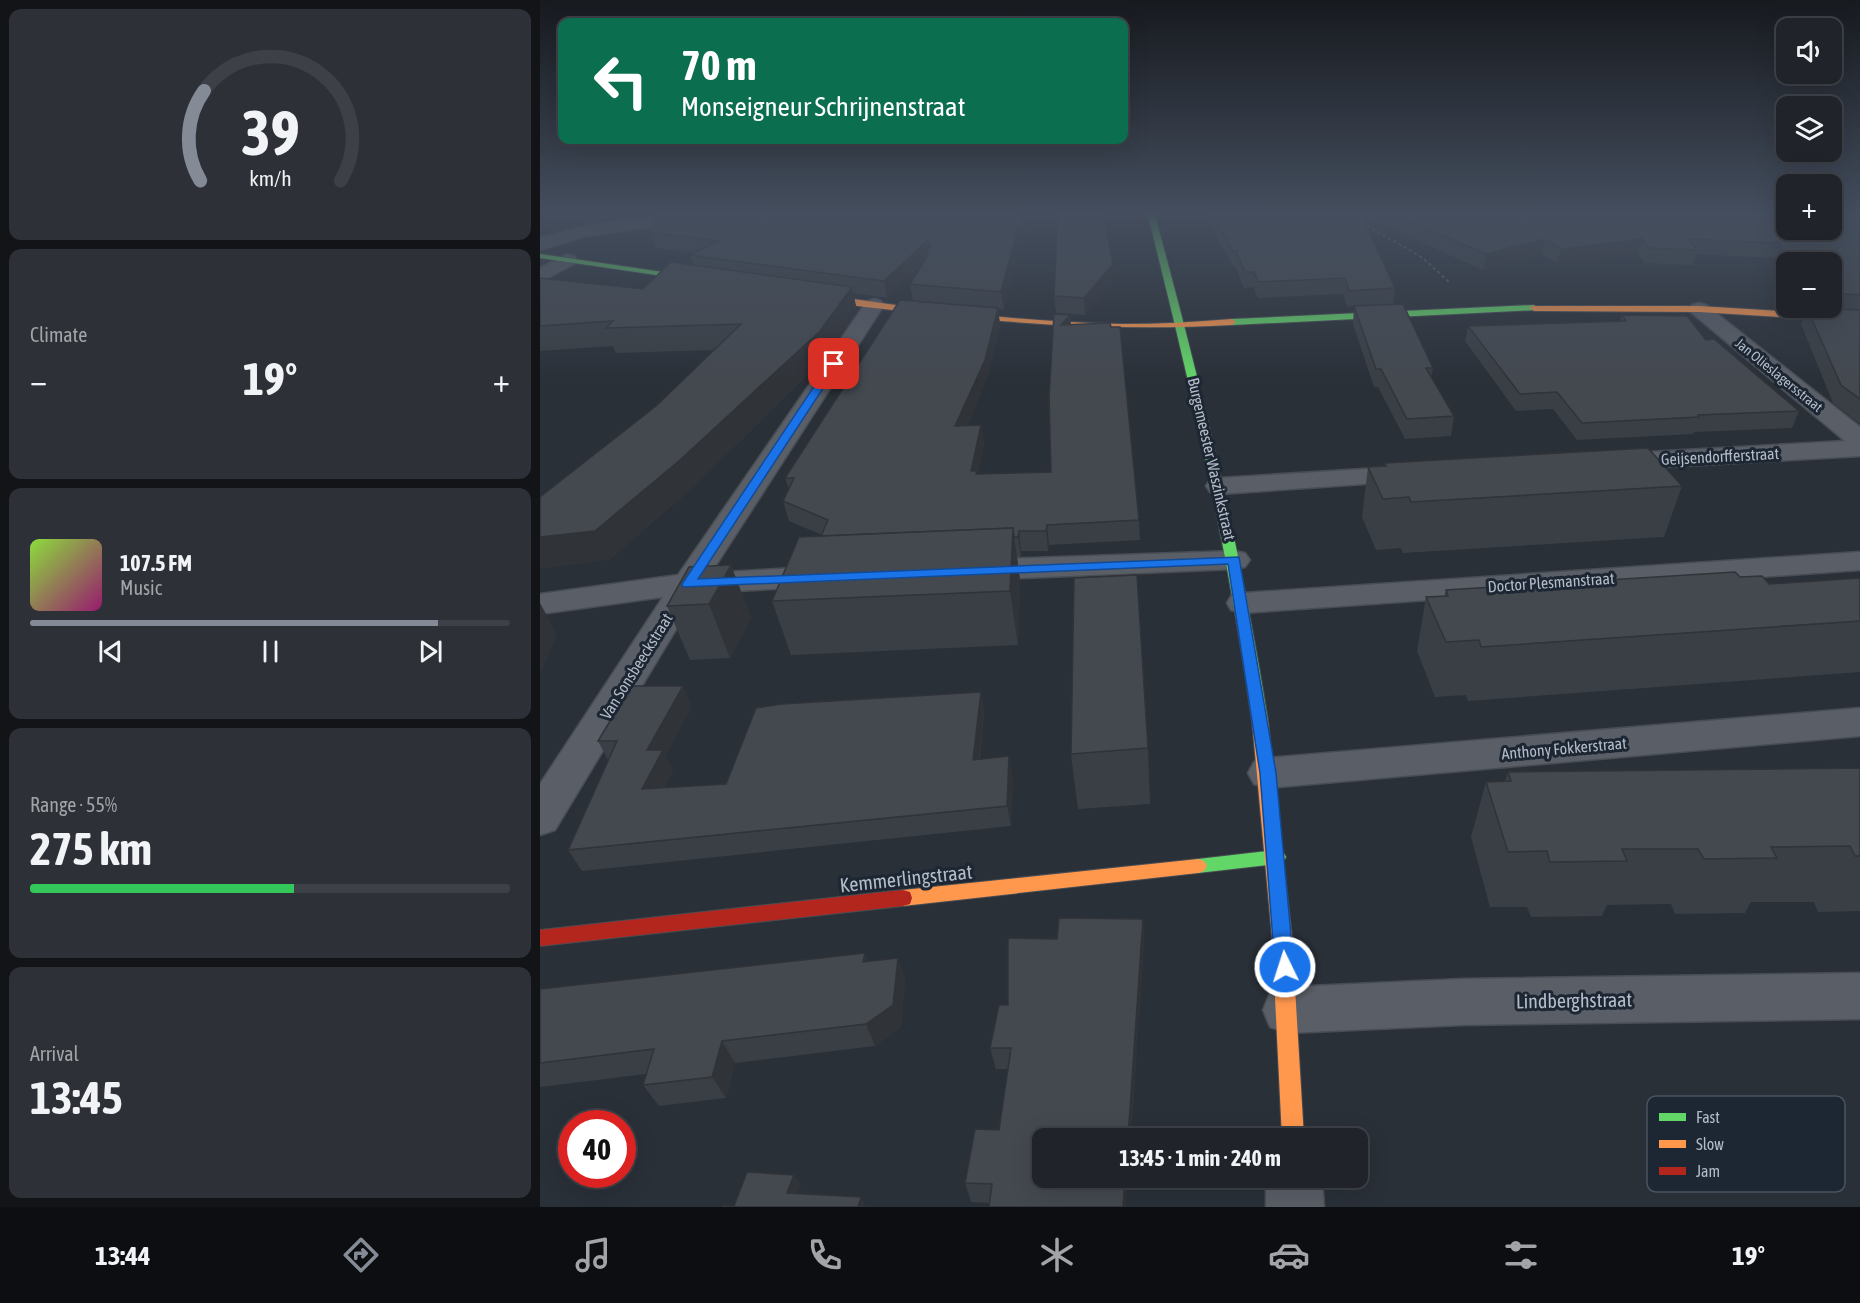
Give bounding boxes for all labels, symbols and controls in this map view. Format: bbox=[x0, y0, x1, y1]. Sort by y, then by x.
map controls bbox=[1776, 18, 1842, 318]
button: sound bbox=[1776, 18, 1842, 84]
text: 70 m bbox=[681, 41, 756, 89]
icon: left bbox=[582, 42, 660, 120]
text: Monseigneur Schrijnenstraat bbox=[681, 91, 965, 122]
button: layers bbox=[1776, 96, 1842, 162]
text: 39 bbox=[241, 97, 299, 168]
text: km/h bbox=[249, 167, 291, 192]
button: + bbox=[1776, 174, 1842, 240]
button: − bbox=[1776, 252, 1842, 318]
text: Climate bbox=[30, 323, 87, 346]
street label: Jan Olieslagersstraat bbox=[1732, 335, 1826, 415]
pin bbox=[808, 338, 859, 389]
icon: arrive bbox=[817, 347, 850, 380]
text: 19° bbox=[243, 353, 297, 405]
text: − bbox=[30, 361, 47, 399]
text: + bbox=[493, 361, 510, 399]
street label: Burgemeester Waszinkstraat bbox=[1184, 376, 1240, 543]
street label: Geijsendorfferstraat bbox=[1660, 444, 1780, 469]
text: 107.5 FM bbox=[120, 550, 192, 576]
street label: Doctor Plesmanstraat bbox=[1487, 569, 1615, 595]
text: Music bbox=[120, 576, 162, 599]
street label: Van Sonsbeeckstraat bbox=[596, 609, 676, 722]
icon: previous bbox=[94, 635, 127, 668]
icon: pause bbox=[254, 635, 287, 668]
icon: next bbox=[414, 635, 447, 668]
street label: Anthony Fokkerstraat bbox=[1501, 734, 1628, 763]
text: Range · 55% bbox=[30, 793, 117, 816]
text: 275 km bbox=[30, 823, 152, 875]
street label: Kemmerlingstraat bbox=[839, 860, 974, 896]
position arrow bbox=[1253, 935, 1317, 999]
street label: Lindberghstraat bbox=[1516, 987, 1633, 1013]
text: Arrival bbox=[30, 1042, 79, 1065]
text: 13:45 bbox=[30, 1072, 123, 1124]
legend bbox=[1647, 1096, 1845, 1192]
text: Fast bbox=[1696, 1108, 1720, 1126]
speed limit sign: 40 bbox=[558, 1110, 636, 1188]
text: Slow bbox=[1696, 1135, 1724, 1153]
text: 13:45 · 1 min · 240 m bbox=[1119, 1145, 1281, 1171]
text: Jam bbox=[1696, 1162, 1720, 1180]
icon: directions bbox=[340, 1234, 382, 1276]
icon: music bbox=[572, 1234, 614, 1276]
icon: phone bbox=[804, 1234, 846, 1276]
icon: climate bbox=[1036, 1234, 1078, 1276]
icon: car bbox=[1268, 1234, 1310, 1276]
icon: filters bbox=[1500, 1234, 1542, 1276]
text: 13:44 bbox=[95, 1240, 151, 1271]
text: 19° bbox=[1732, 1240, 1765, 1271]

